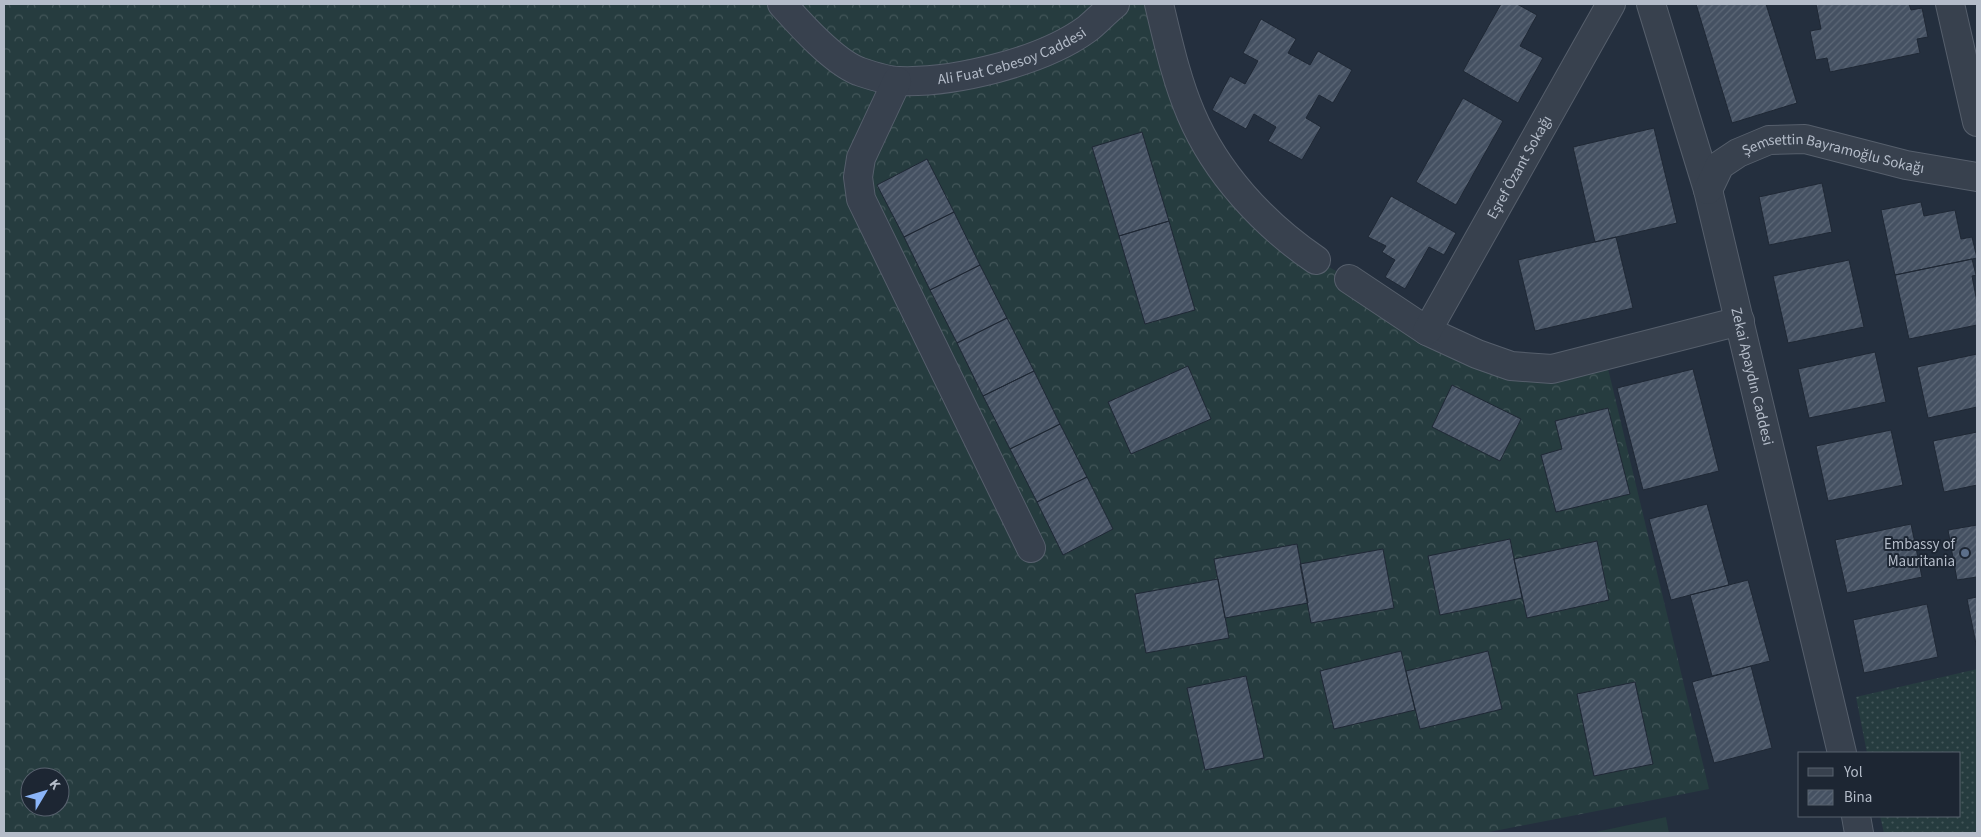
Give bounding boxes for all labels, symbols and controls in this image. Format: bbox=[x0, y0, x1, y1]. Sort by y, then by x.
street label: Ali Fuat Cebesoy Caddesi bbox=[936, 22, 1090, 90]
street label: Eşref Özant Sokağı bbox=[1482, 111, 1557, 223]
street label: Şemsettin Bayramoğlu Sokağı bbox=[1738, 128, 1926, 178]
street label: Zekai Apaydın Caddesi bbox=[1726, 305, 1779, 447]
place label: Embassy of Mauritania bbox=[1884, 534, 1956, 572]
marker: Embassy of Mauritania bbox=[1959, 547, 1971, 559]
legend bbox=[1798, 752, 1961, 817]
text: Yol bbox=[1843, 762, 1863, 783]
north arrow bbox=[20, 767, 70, 817]
text: K bbox=[44, 775, 65, 794]
text: Bina bbox=[1844, 787, 1872, 808]

